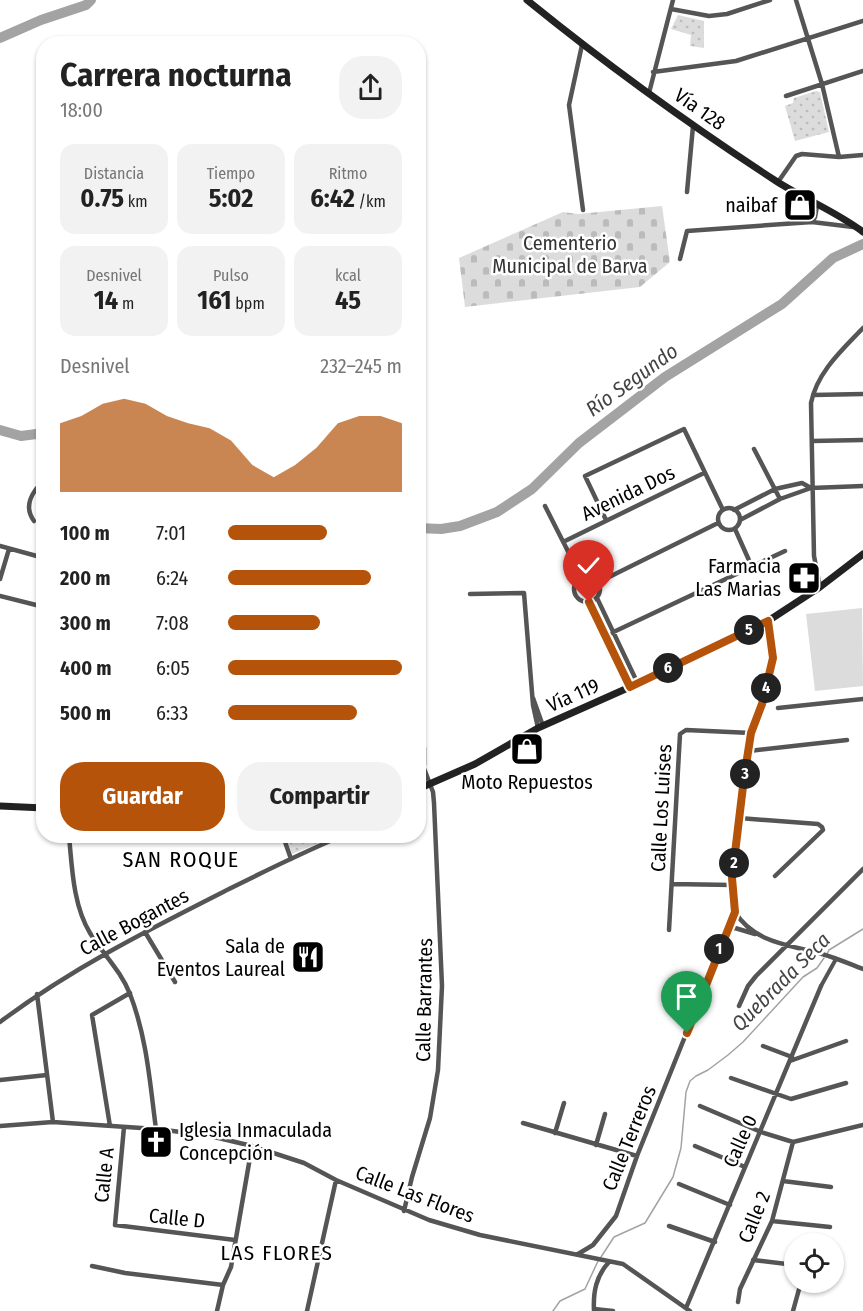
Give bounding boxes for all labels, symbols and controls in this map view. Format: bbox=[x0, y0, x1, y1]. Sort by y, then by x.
text: Carrera nocturna bbox=[60, 55, 292, 95]
button: share bbox=[339, 56, 402, 119]
street label: Vía 128 bbox=[670, 83, 730, 135]
text: 18:00 bbox=[60, 98, 103, 122]
text: Distancia bbox=[84, 164, 144, 183]
text: Tiempo bbox=[207, 164, 255, 183]
text: Ritmo bbox=[329, 164, 367, 183]
text: 0.75 bbox=[80, 183, 124, 214]
text: 5:02 bbox=[209, 183, 253, 214]
text: 6:42 bbox=[310, 183, 355, 214]
shop icon: naibaf bbox=[782, 187, 818, 223]
text: km bbox=[124, 192, 148, 211]
text: /km bbox=[355, 192, 386, 211]
place label: naibaf bbox=[725, 193, 779, 217]
park label: Cementerio Municipal de Barva bbox=[492, 231, 648, 278]
text: Desnivel bbox=[86, 266, 142, 285]
text: Pulso bbox=[213, 266, 249, 285]
text: kcal bbox=[335, 266, 361, 285]
text: 14 bbox=[94, 285, 118, 316]
text: 161 bbox=[197, 285, 232, 316]
text: 45 bbox=[335, 285, 361, 316]
text: m bbox=[118, 294, 134, 313]
text: bpm bbox=[232, 294, 265, 313]
water label: Río Segundo bbox=[581, 338, 683, 422]
text: Desnivel bbox=[60, 354, 130, 378]
text: 232–245 m bbox=[320, 354, 402, 378]
street label: Avenida Dos bbox=[577, 460, 679, 526]
text: 100 m bbox=[60, 521, 110, 545]
text: 7:01 bbox=[156, 521, 186, 545]
pin bbox=[563, 540, 614, 602]
icon: check bbox=[572, 549, 605, 582]
place label: Farmacia Las Marias bbox=[695, 554, 781, 601]
pharmacy icon: Farmacia Las Marias bbox=[786, 560, 822, 596]
text: 200 m bbox=[60, 566, 111, 590]
text: 6:24 bbox=[156, 566, 188, 590]
text: 300 m bbox=[60, 611, 111, 635]
text: 7:08 bbox=[156, 611, 189, 635]
pin: 5 bbox=[734, 615, 764, 645]
text: 5 bbox=[745, 620, 753, 639]
pin: 6 bbox=[653, 653, 683, 683]
text: 400 m bbox=[60, 656, 112, 680]
text: 6:05 bbox=[156, 656, 190, 680]
text: 6 bbox=[664, 658, 672, 677]
street label: Vía 119 bbox=[543, 673, 603, 717]
pin: 4 bbox=[751, 673, 781, 703]
text: 4 bbox=[762, 678, 770, 697]
text: 500 m bbox=[60, 701, 111, 725]
text: 6:33 bbox=[156, 701, 188, 725]
shop icon: Moto Repuestos bbox=[509, 731, 545, 767]
street label: Calle Los Luises bbox=[646, 744, 676, 872]
pin: 3 bbox=[730, 759, 760, 789]
button: Guardar bbox=[60, 762, 225, 831]
button: Compartir bbox=[237, 762, 402, 831]
text: 3 bbox=[741, 764, 749, 783]
place label: Moto Repuestos bbox=[461, 770, 593, 794]
district label: SAN ROQUE bbox=[122, 846, 240, 873]
pin: 2 bbox=[719, 848, 749, 878]
text: 2 bbox=[730, 853, 738, 872]
street label: Calle Bogantes bbox=[75, 883, 193, 961]
water label: Quebrada Seca bbox=[726, 927, 836, 1037]
place label: Sala de Eventos Laureal bbox=[157, 934, 285, 981]
pin: 1 bbox=[704, 934, 734, 964]
street label: Calle Barrantes bbox=[411, 938, 437, 1062]
restaurant icon: Sala de Eventos Laureal bbox=[290, 939, 326, 975]
text: 1 bbox=[716, 939, 722, 958]
pin bbox=[661, 971, 712, 1033]
icon: arrive bbox=[670, 980, 703, 1013]
street label: Calle Terreros bbox=[597, 1082, 661, 1194]
street label: Calle 0 bbox=[718, 1111, 762, 1171]
place label: Iglesia Inmaculada Concepción bbox=[179, 1118, 332, 1165]
church icon: Iglesia Inmaculada Concepción bbox=[138, 1124, 174, 1160]
street label: Calle A bbox=[89, 1146, 119, 1204]
street label: Calle Las Flores bbox=[352, 1160, 478, 1228]
street label: Calle 2 bbox=[733, 1188, 775, 1246]
street label: Calle D bbox=[148, 1203, 206, 1233]
map controls bbox=[784, 1233, 844, 1293]
button: locate bbox=[784, 1233, 844, 1293]
district label: LAS FLORES bbox=[221, 1240, 333, 1266]

